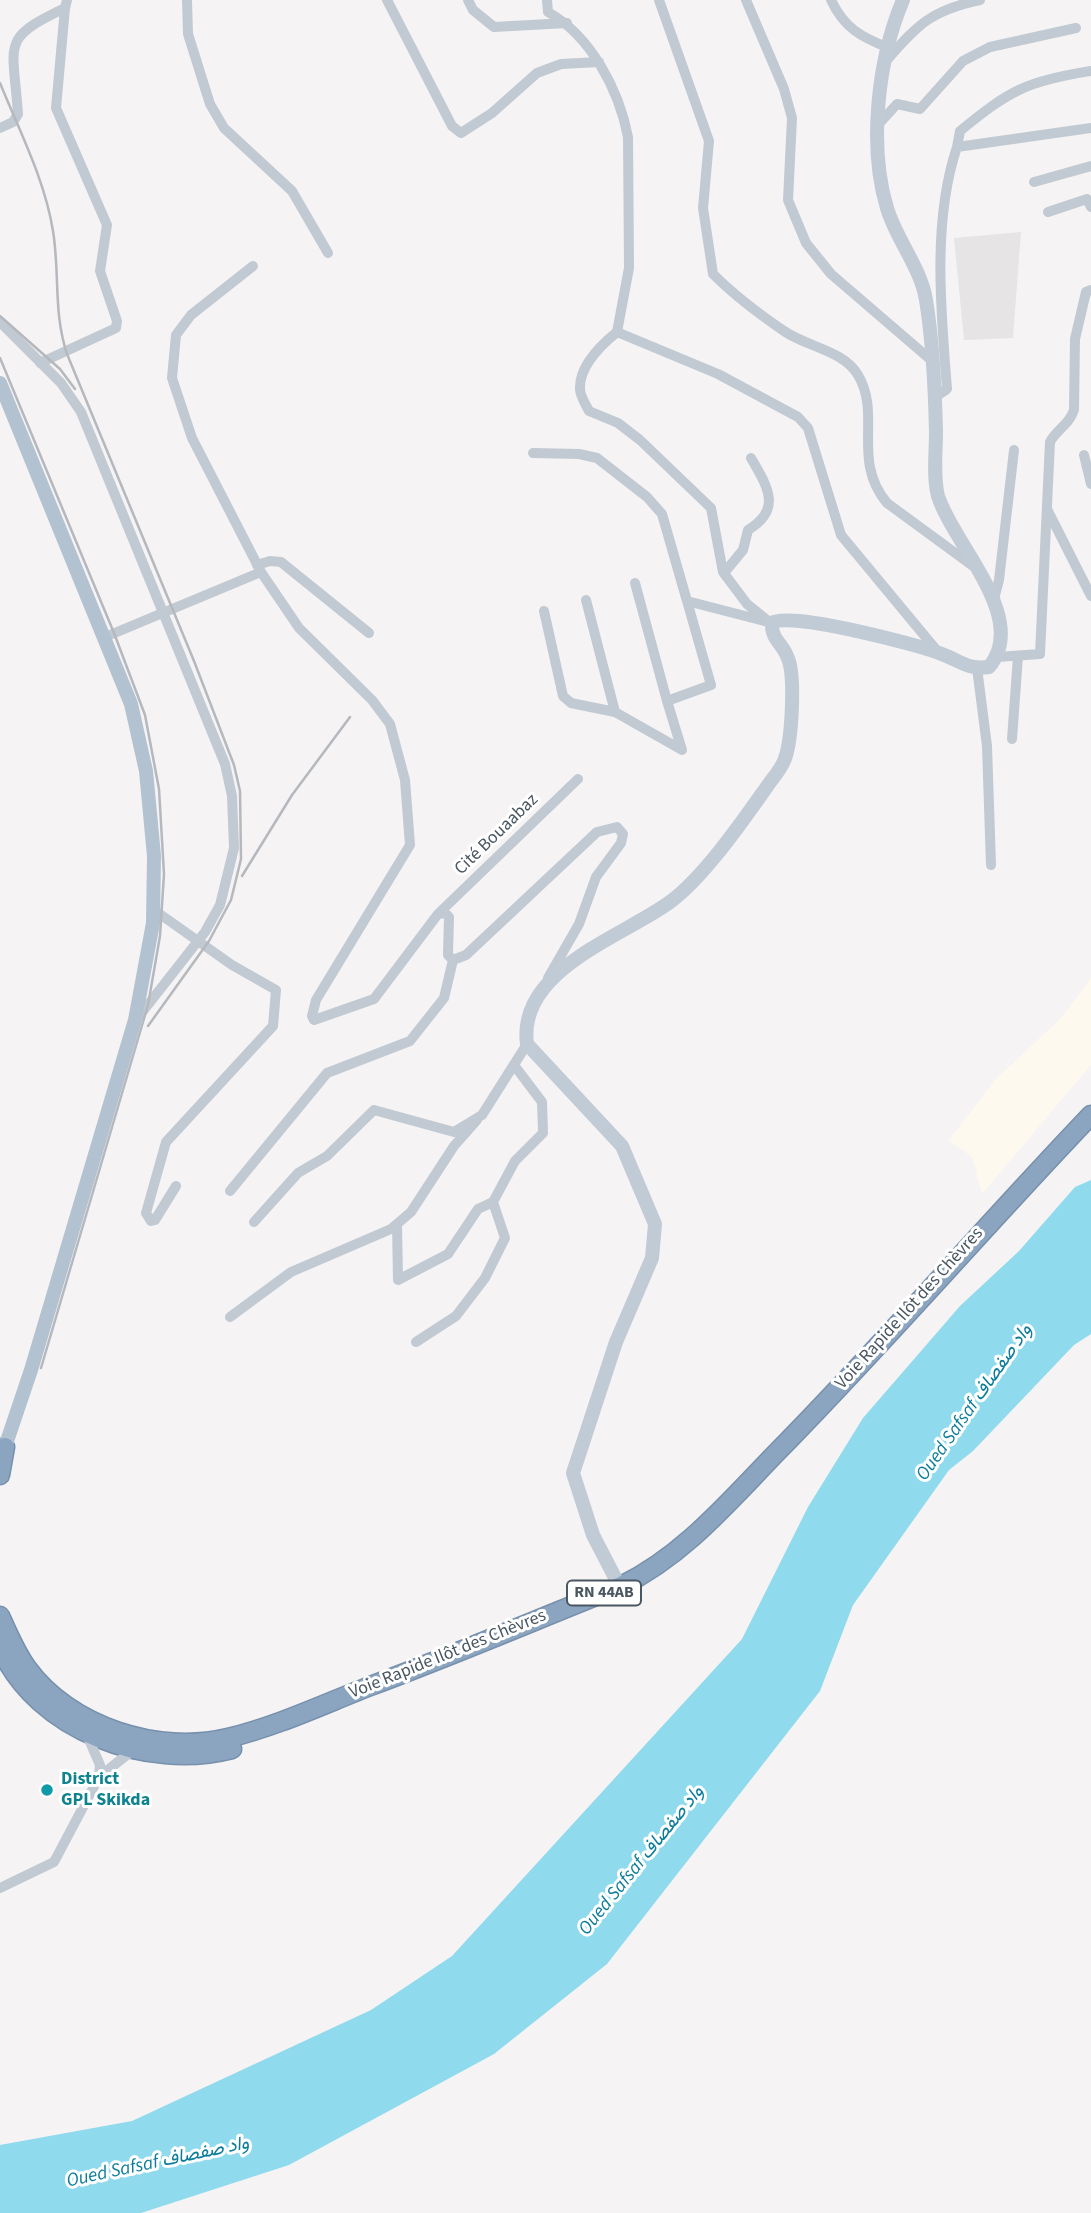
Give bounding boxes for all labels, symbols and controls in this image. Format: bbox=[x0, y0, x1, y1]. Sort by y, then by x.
street label: Cité Bouaabaz bbox=[451, 790, 543, 880]
street label: Voie Rapide Ilôt des Chèvres bbox=[832, 1224, 988, 1394]
water label: Oued Safsaf واد صفصاف bbox=[912, 1320, 1038, 1486]
road number: RN 44AB bbox=[567, 1581, 641, 1606]
street label: Voie Rapide Ilôt des Chèvres bbox=[346, 1606, 550, 1704]
place label: District GPL Skikda bbox=[61, 1769, 150, 1812]
marker: District GPL Skikda bbox=[39, 1782, 55, 1798]
water label: Oued Safsaf واد صفصاف bbox=[575, 1782, 709, 1940]
water label: Oued Safsaf واد صفصاف bbox=[65, 2133, 251, 2193]

